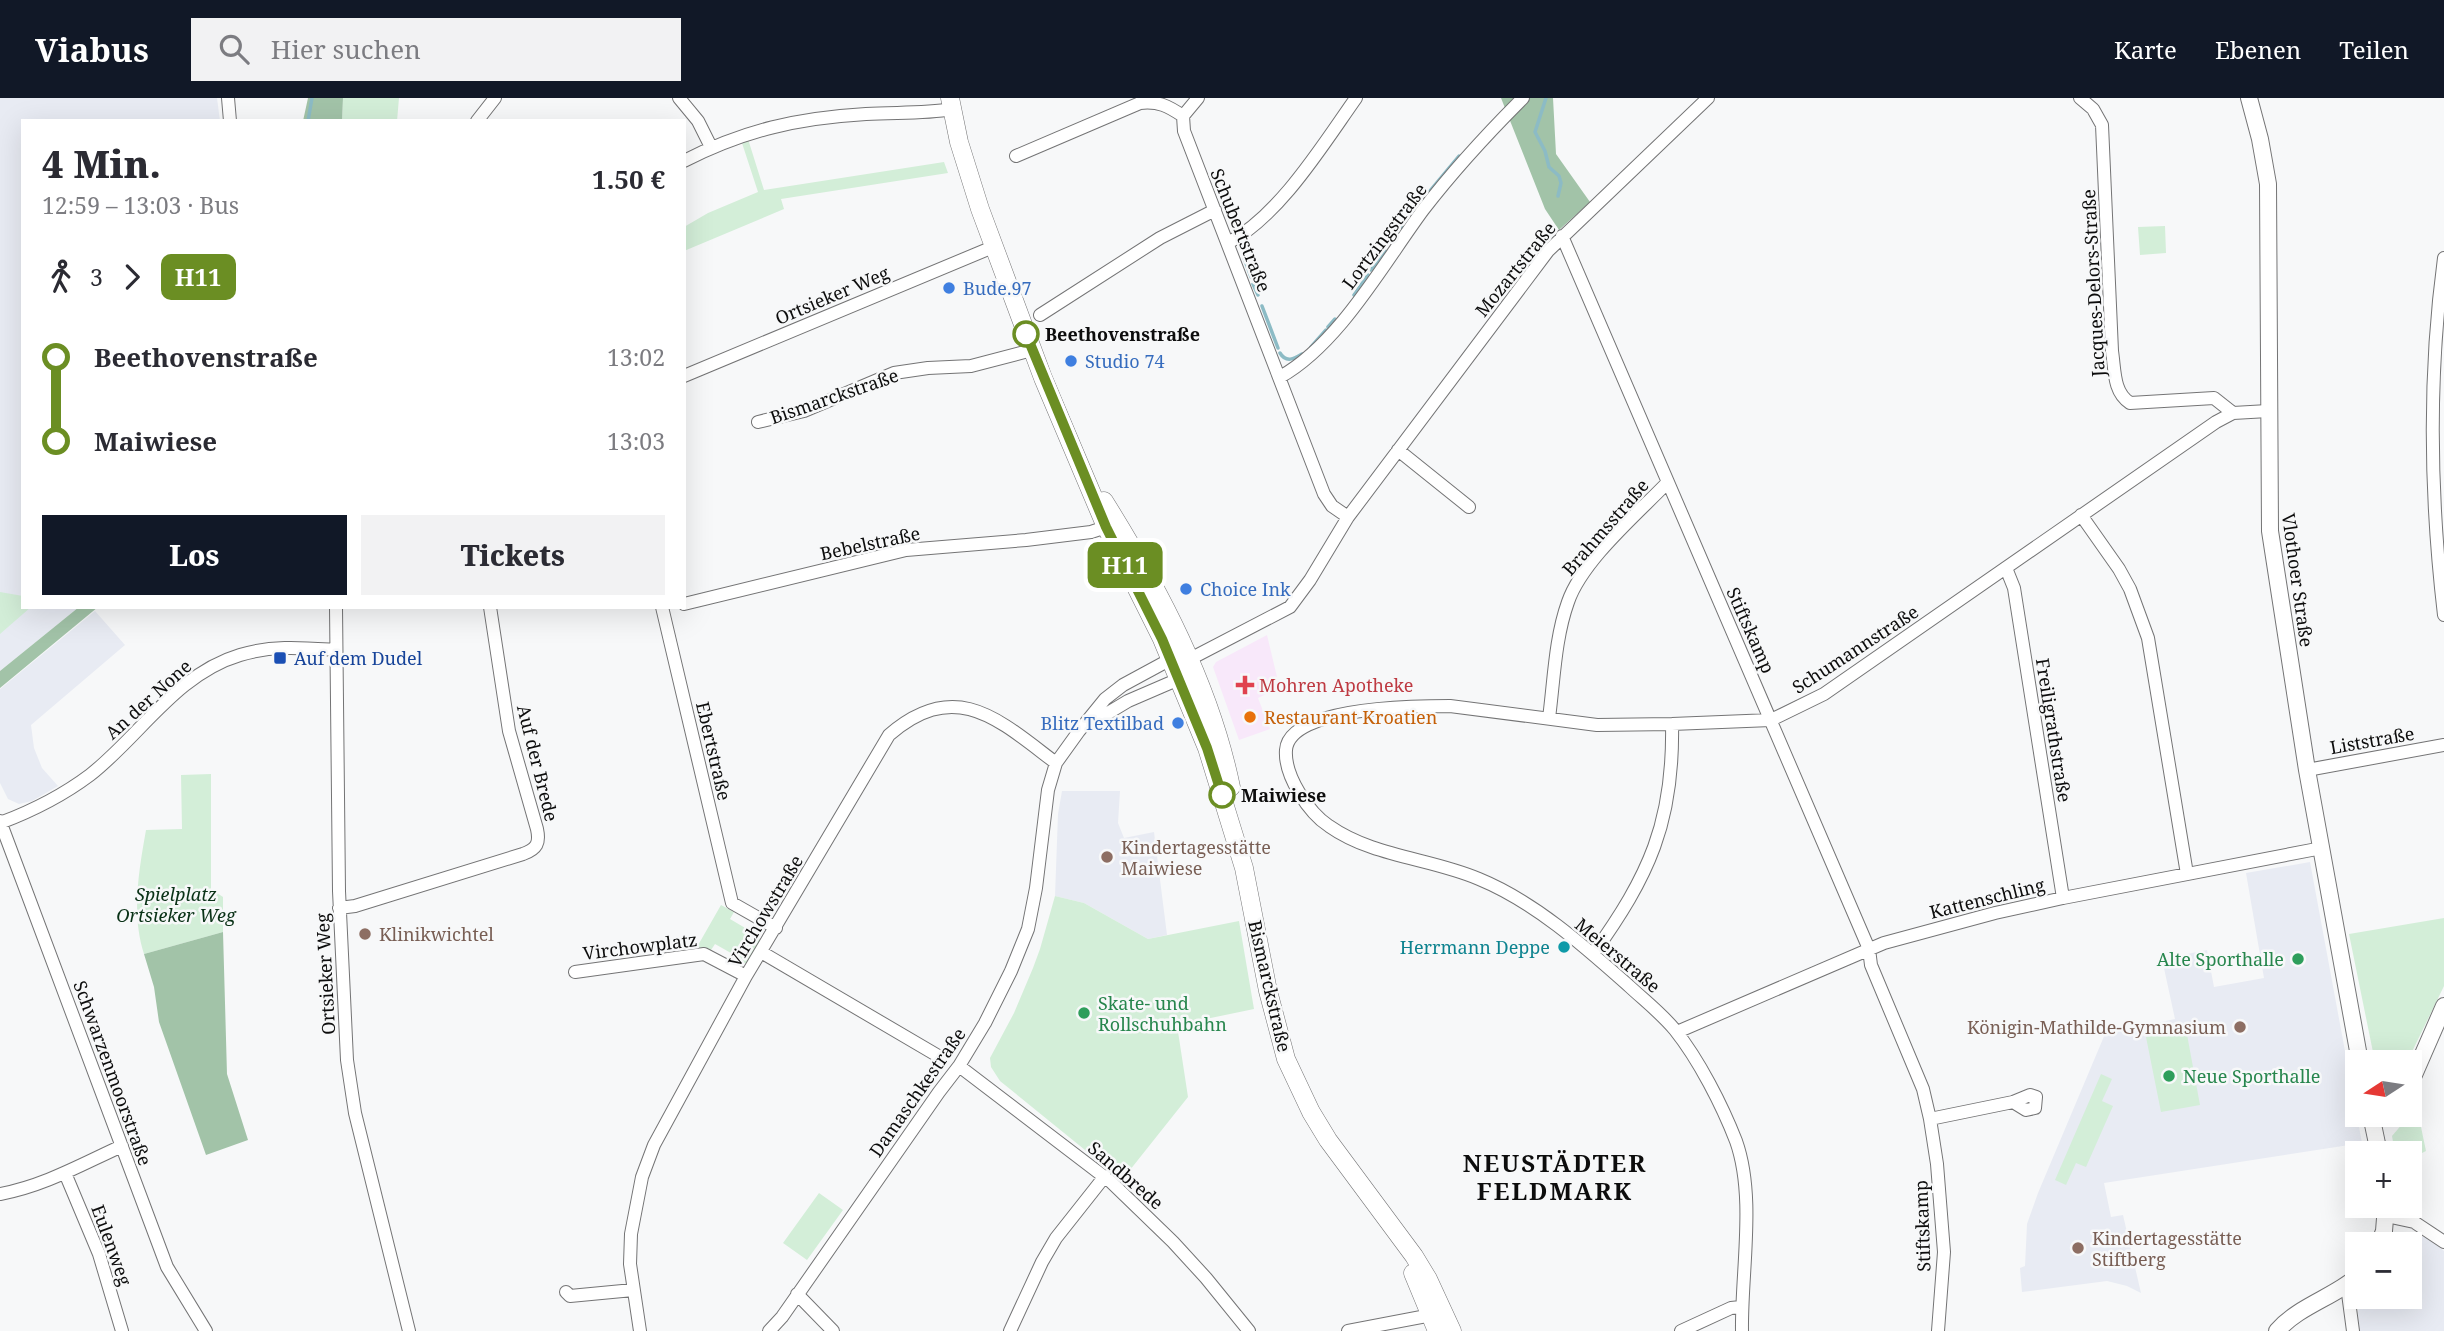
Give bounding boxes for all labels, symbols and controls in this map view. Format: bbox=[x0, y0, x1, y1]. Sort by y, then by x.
search box bbox=[191, 18, 681, 81]
text: Viabus bbox=[35, 27, 149, 72]
icon: search bbox=[215, 30, 253, 68]
text: Hier suchen bbox=[271, 31, 421, 67]
text: Karte bbox=[2114, 33, 2177, 66]
text: Ebenen bbox=[2215, 33, 2301, 66]
text: Teilen bbox=[2339, 33, 2409, 66]
text: 4 Min. bbox=[42, 137, 161, 189]
text: 1.50 € bbox=[592, 161, 665, 197]
street label: Schubertstraße bbox=[1205, 165, 1277, 295]
street label: Lortzingstraße bbox=[1336, 178, 1432, 294]
text: 12:59 – 13:03 · Bus bbox=[42, 189, 239, 221]
street label: Jacques-Delors-Straße bbox=[2076, 189, 2110, 378]
street label: Mozartstraße bbox=[1469, 217, 1561, 321]
icon: walk bbox=[42, 258, 80, 296]
icon: forward bbox=[113, 258, 151, 296]
text: H11 bbox=[175, 260, 222, 293]
street label: Ortsieker Weg bbox=[771, 260, 893, 330]
text: 3 bbox=[90, 261, 103, 293]
place label: Bude.97 bbox=[963, 276, 1032, 300]
marker: Bude.97 bbox=[941, 280, 957, 296]
marker: Beethovenstraße bbox=[1013, 321, 1039, 347]
place label: Beethovenstraße bbox=[1045, 322, 1200, 346]
text: Beethovenstraße bbox=[94, 339, 318, 375]
text: 13:02 bbox=[607, 341, 665, 373]
place label: Studio 74 bbox=[1085, 349, 1165, 373]
marker: Studio 74 bbox=[1063, 353, 1079, 369]
street label: Bismarckstraße bbox=[766, 363, 902, 429]
text: Maiwiese bbox=[94, 423, 217, 459]
text: 13:03 bbox=[607, 425, 665, 457]
street label: Brahmsstraße bbox=[1556, 474, 1654, 580]
street label: Vlothoer Straße bbox=[2277, 512, 2319, 648]
button: Los bbox=[42, 515, 347, 595]
button: Tickets bbox=[361, 515, 665, 595]
street label: Bebelstraße bbox=[818, 521, 922, 565]
line badge: H11 bbox=[1085, 542, 1165, 588]
text: H11 bbox=[1102, 548, 1148, 581]
place label: Choice Ink bbox=[1200, 577, 1291, 601]
marker: Choice Ink bbox=[1178, 581, 1194, 597]
street label: Stiftskamp bbox=[1721, 583, 1781, 677]
street label: Schumannstraße bbox=[1787, 599, 1923, 699]
place label: Auf dem Dudel bbox=[294, 646, 423, 670]
marker: Auf dem Dudel bbox=[272, 650, 288, 666]
street label: An der None bbox=[100, 654, 196, 744]
street label: Freiligrathstraße bbox=[2031, 656, 2077, 804]
place label: Mohren Apotheke bbox=[1259, 673, 1413, 697]
marker: Mohren Apotheke bbox=[1237, 677, 1253, 693]
street label: Ebertstraße bbox=[691, 699, 737, 803]
street label: Auf der Brede bbox=[512, 702, 564, 824]
place label: Restaurant Kroatien bbox=[1264, 705, 1438, 729]
marker: Restaurant Kroatien bbox=[1242, 709, 1258, 725]
place label: Blitz Textilbad bbox=[1041, 711, 1164, 735]
marker: Blitz Textilbad bbox=[1170, 715, 1186, 731]
street label: Liststraße bbox=[2328, 721, 2416, 759]
marker: Maiwiese bbox=[1209, 782, 1235, 808]
place label: Maiwiese bbox=[1241, 783, 1326, 807]
place label: Kindertagesstätte Maiwiese bbox=[1121, 835, 1271, 880]
marker: Kindertagesstätte Maiwiese bbox=[1099, 849, 1115, 865]
street label: Virchowstraße bbox=[722, 851, 808, 971]
street label: Kattenschling bbox=[1927, 872, 2047, 924]
park label: Spielplatz Ortsieker Weg bbox=[116, 882, 237, 927]
street label: Ortsieker Weg bbox=[310, 912, 340, 1035]
street label: Meierstraße bbox=[1570, 912, 1666, 998]
street label: Bismarckstraße bbox=[1243, 918, 1297, 1054]
place label: Klinikwichtel bbox=[379, 922, 494, 946]
marker: Klinikwichtel bbox=[357, 926, 373, 942]
street label: Virchowplatz bbox=[582, 927, 698, 965]
place label: Herrmann Deppe bbox=[1400, 935, 1550, 959]
marker: Herrmann Deppe bbox=[1556, 939, 1572, 955]
place label: Alte Sporthalle bbox=[2157, 947, 2284, 971]
marker: Alte Sporthalle bbox=[2290, 951, 2306, 967]
street label: Schwarzenmoorstraße bbox=[68, 977, 158, 1169]
place label: Skate- und Rollschuhbahn bbox=[1098, 991, 1227, 1036]
marker: Skate- und Rollschuhbahn bbox=[1076, 1005, 1092, 1021]
place label: Königin-Mathilde-Gymnasium bbox=[1967, 1015, 2226, 1039]
marker: Königin-Mathilde-Gymnasium bbox=[2232, 1019, 2248, 1035]
street label: Damaschkestraße bbox=[863, 1023, 971, 1161]
north arrow bbox=[2345, 1050, 2422, 1127]
map controls bbox=[2345, 1050, 2422, 1309]
place label: Neue Sporthalle bbox=[2183, 1064, 2321, 1088]
marker: Neue Sporthalle bbox=[2161, 1068, 2177, 1084]
street label: Sandbrede bbox=[1083, 1136, 1169, 1214]
button: + bbox=[2345, 1141, 2422, 1218]
district label: NEUSTÄDTER FELDMARK bbox=[1463, 1146, 1647, 1207]
street label: Stiftskamp bbox=[1908, 1180, 1936, 1272]
street label: Eulenweg bbox=[86, 1201, 138, 1289]
place label: Kindertagesstätte Stiftberg bbox=[2092, 1226, 2242, 1271]
button: − bbox=[2345, 1232, 2422, 1309]
marker: Kindertagesstätte Stiftberg bbox=[2070, 1240, 2086, 1256]

